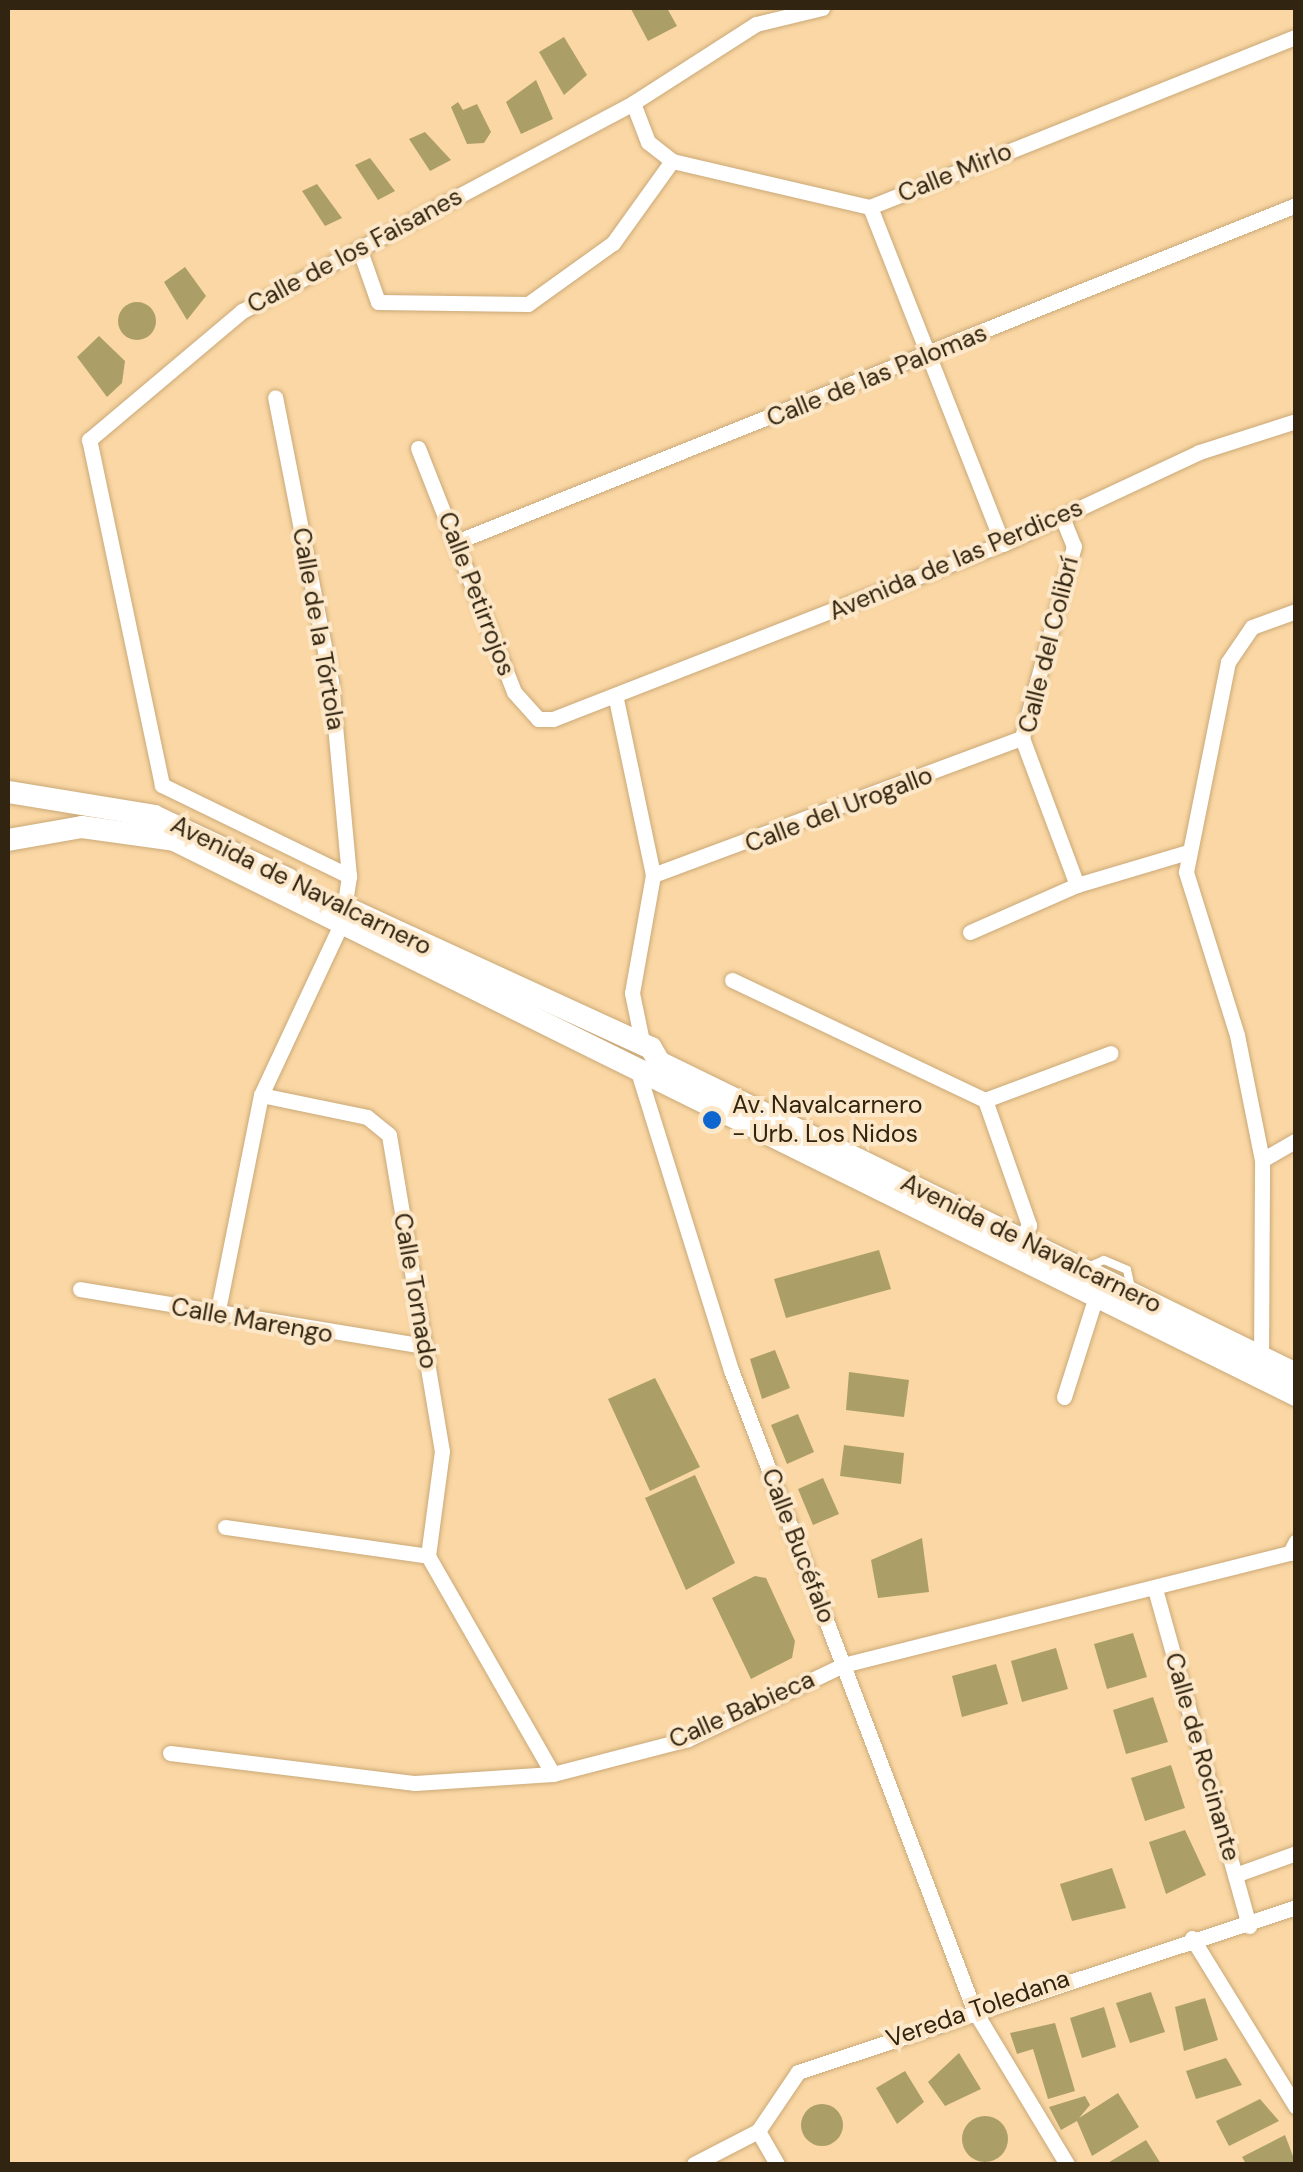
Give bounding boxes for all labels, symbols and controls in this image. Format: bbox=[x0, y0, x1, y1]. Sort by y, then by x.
street label: Calle Mirlo bbox=[894, 137, 1016, 209]
street label: Calle de los Faisanes bbox=[242, 182, 468, 320]
street label: Calle de las Palomas bbox=[763, 318, 991, 434]
street label: Avenida de las Perdices bbox=[825, 493, 1087, 627]
street label: Calle Petirrojos bbox=[431, 508, 521, 680]
street label: Calle de la Tórtola bbox=[285, 525, 351, 733]
street label: Calle del Colibrí bbox=[1013, 554, 1085, 736]
street label: Calle del Urogallo bbox=[741, 760, 937, 860]
street label: Avenida de Navalcarnero bbox=[166, 810, 436, 962]
place label: Av. Navalcarnero - Urb. Los Nidos bbox=[732, 1091, 923, 1150]
marker: Av. Navalcarnero - Urb. Los Nidos bbox=[701, 1109, 723, 1131]
street label: Avenida de Navalcarnero bbox=[896, 1168, 1166, 1320]
street label: Calle Tornado bbox=[387, 1211, 443, 1371]
street label: Calle Marengo bbox=[169, 1292, 335, 1350]
street label: Calle Bucéfalo bbox=[755, 1464, 841, 1628]
street label: Calle de Rocinante bbox=[1158, 1649, 1246, 1865]
street label: Calle Babieca bbox=[665, 1665, 819, 1755]
street label: Vereda Toledana bbox=[882, 1964, 1074, 2054]

